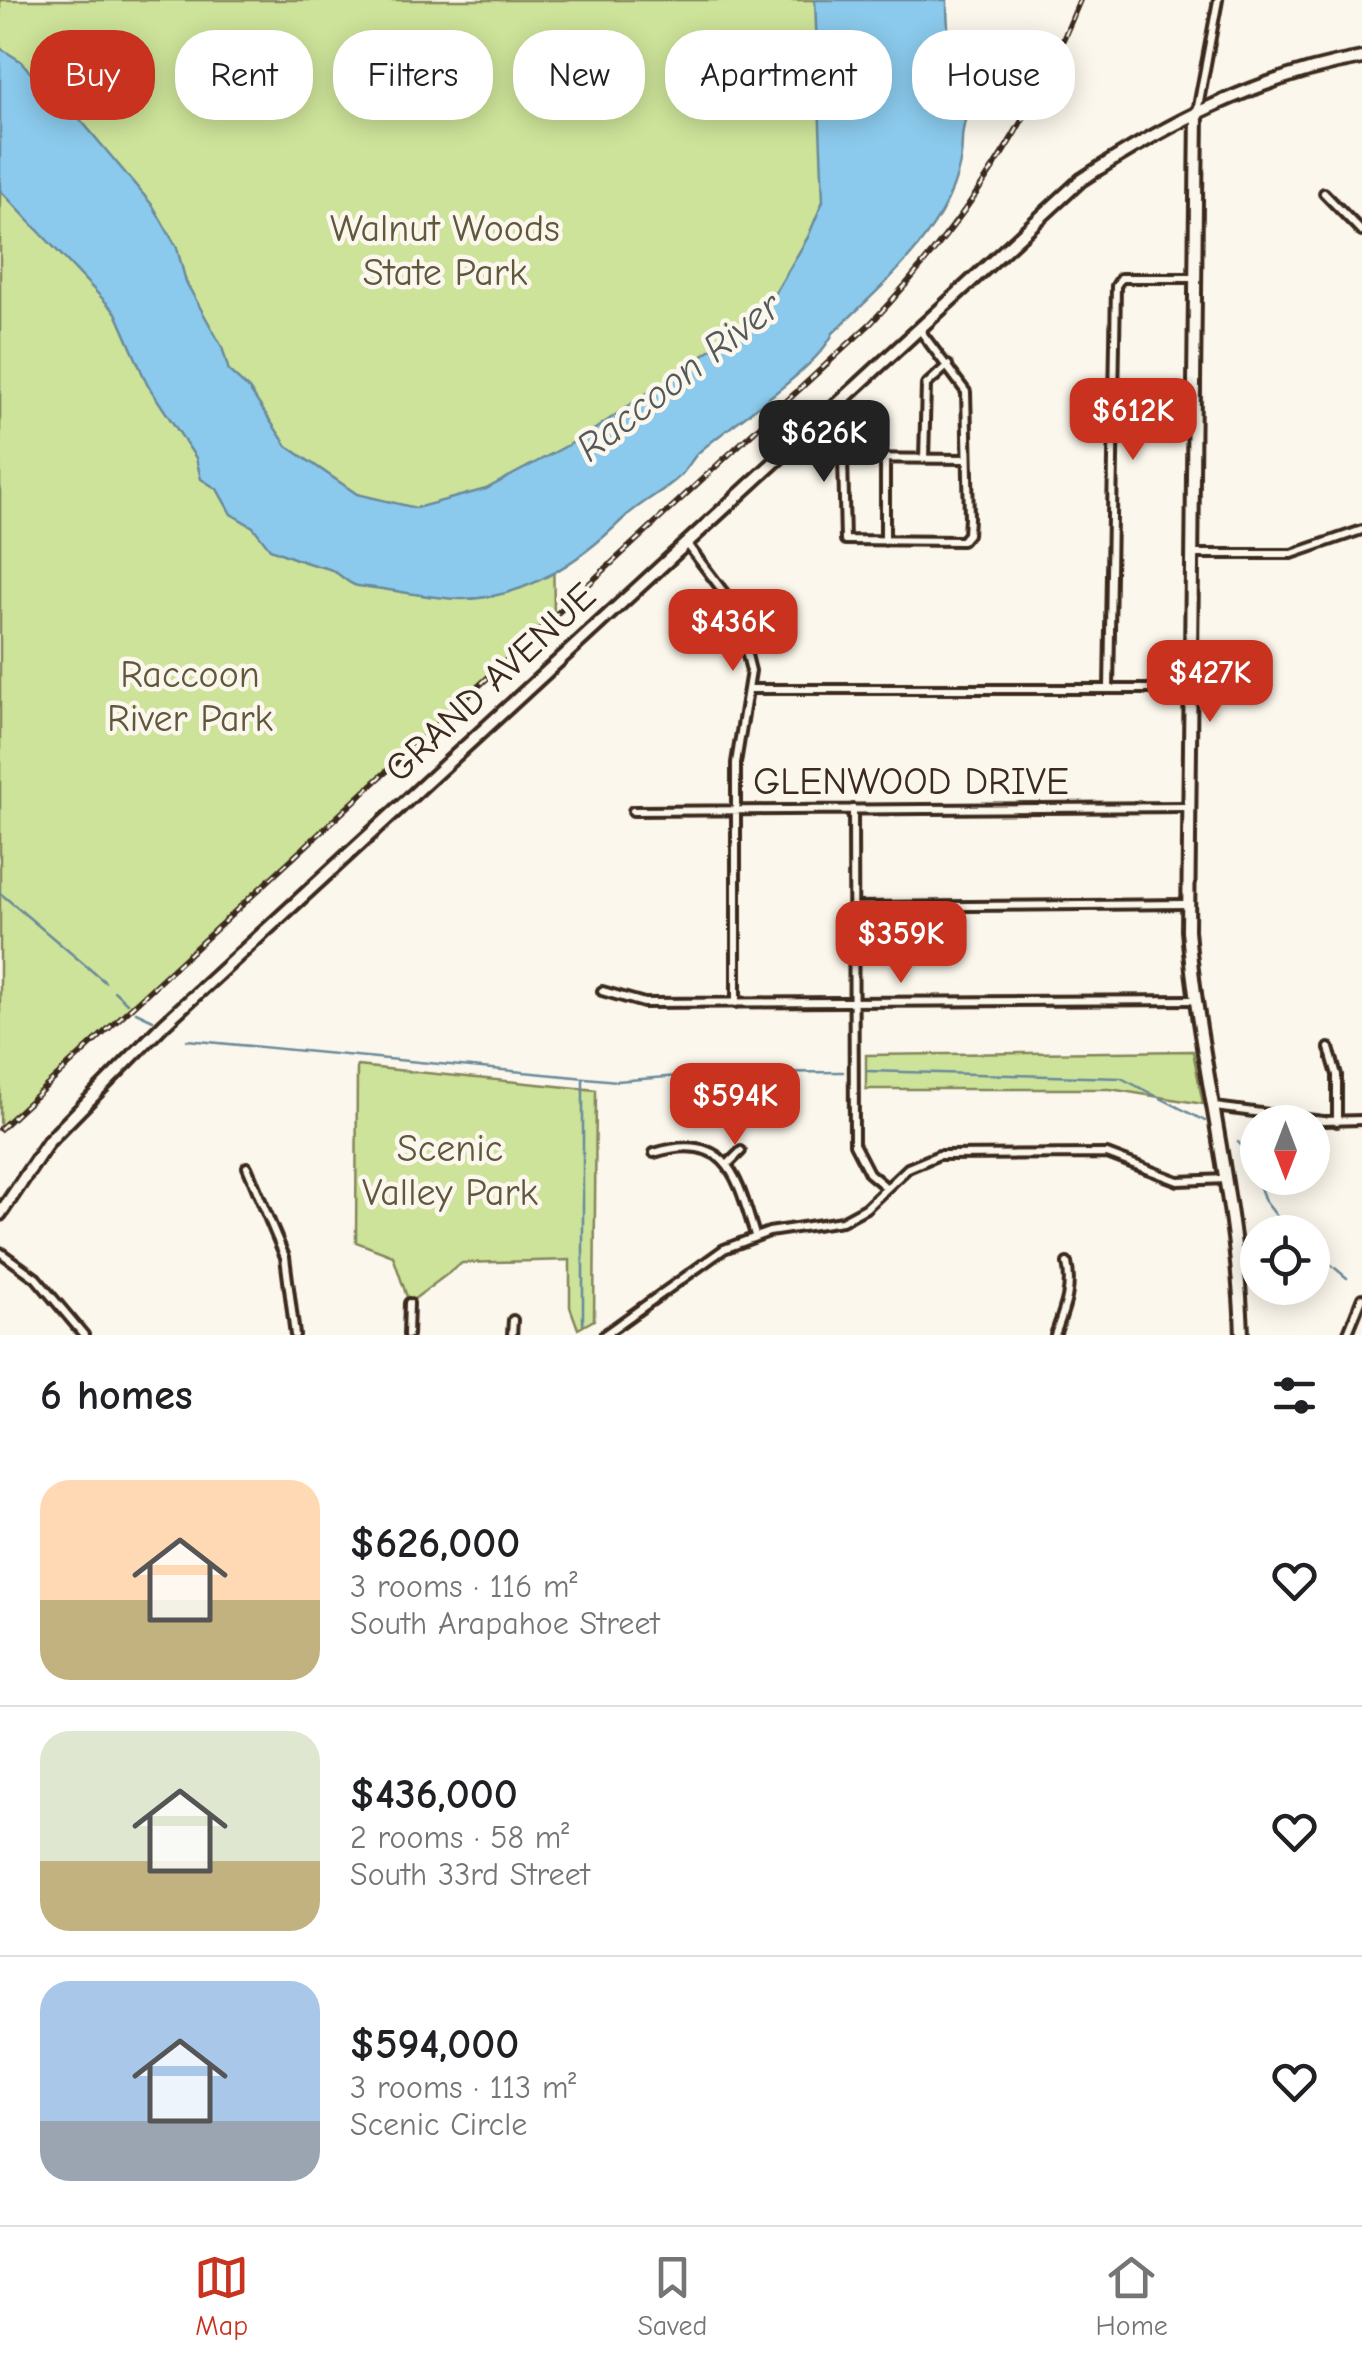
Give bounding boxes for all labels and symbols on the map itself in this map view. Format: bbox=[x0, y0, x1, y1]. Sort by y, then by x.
park label: Walnut Woods State Park bbox=[330, 207, 560, 295]
water label: Raccoon River bbox=[567, 281, 792, 471]
pin: $612K bbox=[1063, 378, 1203, 463]
pin: $626K bbox=[754, 400, 894, 485]
street label: GRAND AVENUE bbox=[376, 574, 605, 791]
pin: $436K bbox=[663, 589, 803, 674]
pin: $427K bbox=[1140, 640, 1280, 725]
park label: Raccoon River Park bbox=[107, 653, 274, 741]
street label: GLENWOOD DRIVE bbox=[753, 760, 1069, 804]
pin: $359K bbox=[831, 901, 971, 986]
pin: $594K bbox=[665, 1063, 805, 1148]
north arrow bbox=[1240, 1105, 1330, 1195]
park label: Scenic Valley Park bbox=[362, 1127, 539, 1215]

